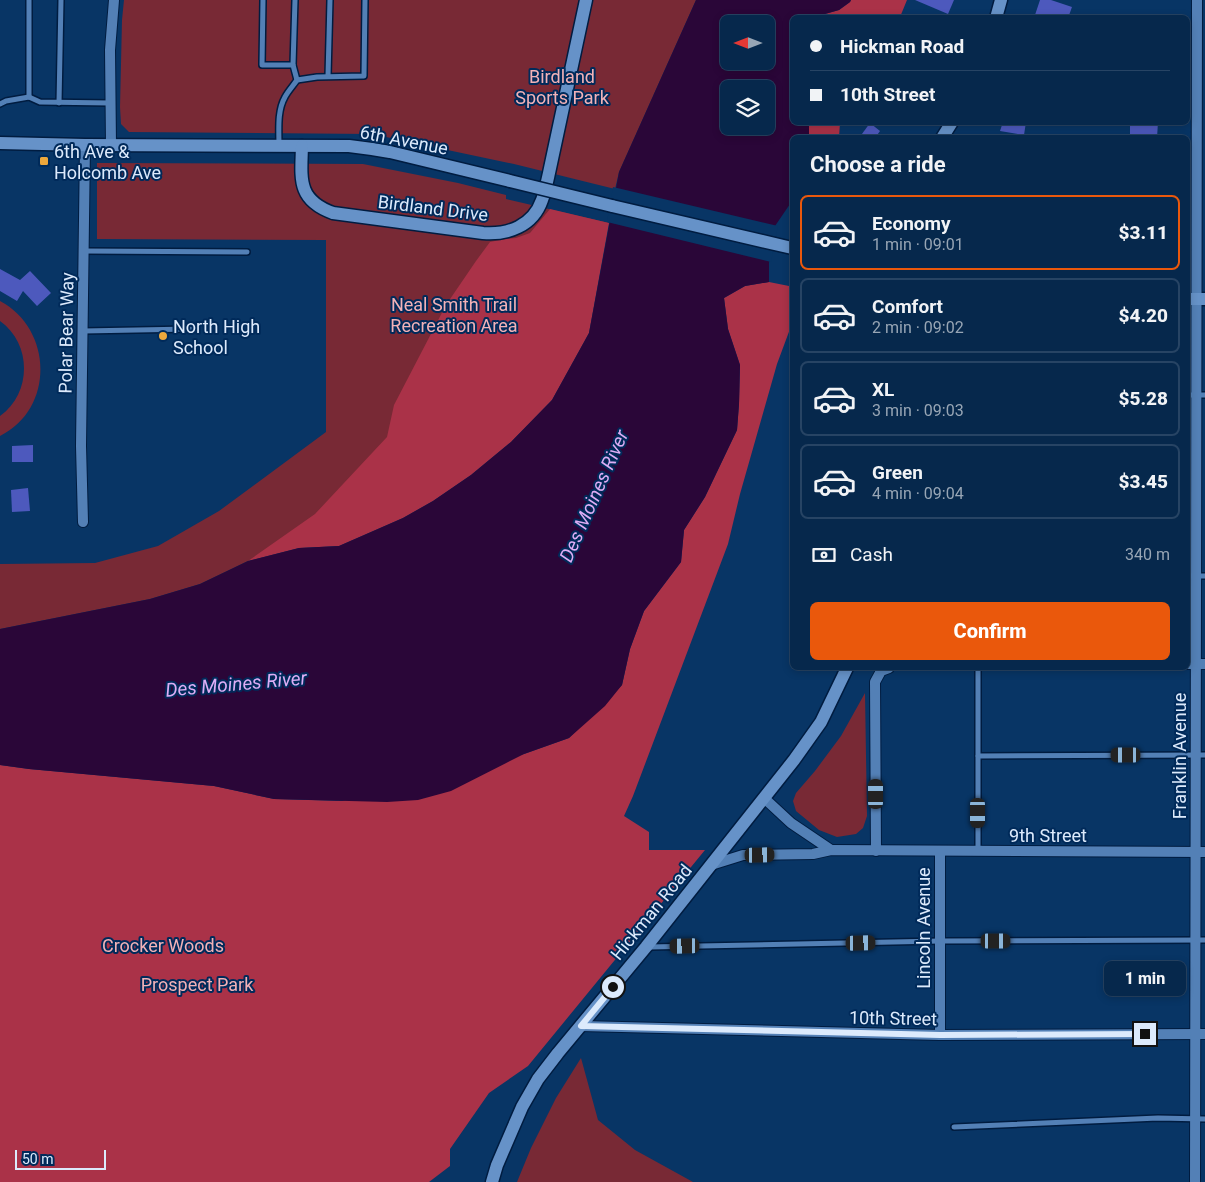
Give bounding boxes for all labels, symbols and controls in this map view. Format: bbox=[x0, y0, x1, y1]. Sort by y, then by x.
north arrow bbox=[720, 15, 775, 70]
map controls bbox=[720, 15, 775, 135]
text: Hickman Road bbox=[840, 35, 964, 58]
park label: Birdland Sports Park bbox=[515, 66, 610, 108]
button: layers bbox=[720, 80, 775, 135]
text: 10th Street bbox=[840, 83, 935, 106]
street label: 6th Avenue bbox=[358, 121, 450, 159]
place label: 6th Ave & Holcomb Ave bbox=[54, 141, 161, 183]
text: Choose a ride bbox=[810, 152, 946, 177]
marker: 6th Ave & Holcomb Ave bbox=[38, 155, 50, 167]
street label: Birdland Drive bbox=[377, 191, 489, 225]
icon: car bbox=[812, 210, 857, 255]
text: Economy bbox=[872, 212, 951, 235]
text: $3.11 bbox=[1119, 221, 1168, 244]
text: 1 min · 09:01 bbox=[872, 235, 964, 254]
street label: Polar Bear Way bbox=[54, 272, 78, 394]
icon: car bbox=[812, 293, 857, 338]
park label: Neal Smith Trail Recreation Area bbox=[390, 294, 518, 336]
text: Comfort bbox=[872, 295, 943, 318]
text: $4.20 bbox=[1119, 304, 1168, 327]
place label: North High School bbox=[173, 316, 260, 358]
text: 2 min · 09:02 bbox=[872, 318, 964, 337]
marker: North High School bbox=[157, 330, 169, 342]
icon: car bbox=[812, 376, 857, 421]
text: XL bbox=[872, 378, 894, 401]
text: $5.28 bbox=[1119, 387, 1168, 410]
text: 3 min · 09:03 bbox=[872, 401, 964, 420]
water label: Des Moines River bbox=[555, 426, 634, 565]
icon: car bbox=[812, 459, 857, 504]
text: Green bbox=[872, 461, 923, 484]
text: $3.45 bbox=[1119, 470, 1168, 493]
text: 4 min · 09:04 bbox=[872, 484, 964, 503]
icon: cash bbox=[810, 541, 838, 569]
text: Cash bbox=[850, 543, 893, 566]
text: 340 m bbox=[1125, 545, 1170, 564]
button: Confirm bbox=[810, 602, 1170, 660]
water label: Des Moines River bbox=[164, 666, 308, 702]
street label: Franklin Avenue bbox=[1169, 693, 1190, 819]
car bbox=[1111, 748, 1141, 763]
car bbox=[868, 779, 883, 809]
car bbox=[970, 798, 985, 828]
street label: 9th Street bbox=[1009, 825, 1087, 846]
car bbox=[744, 847, 775, 863]
street label: Hickman Road bbox=[606, 860, 696, 964]
street label: Lincoln Avenue bbox=[913, 867, 934, 989]
car bbox=[981, 934, 1011, 949]
park label: Crocker Woods bbox=[102, 935, 224, 956]
car bbox=[845, 935, 876, 951]
car bbox=[669, 938, 700, 954]
callout: 1 min bbox=[1104, 962, 1186, 996]
text: 1 min bbox=[1125, 969, 1165, 988]
park label: Prospect Park bbox=[141, 974, 254, 995]
route start bbox=[602, 976, 624, 998]
street label: 10th Street bbox=[849, 1007, 937, 1029]
route end bbox=[1134, 1023, 1156, 1045]
scale bar bbox=[15, 1147, 106, 1170]
text: 50 m bbox=[22, 1151, 54, 1167]

